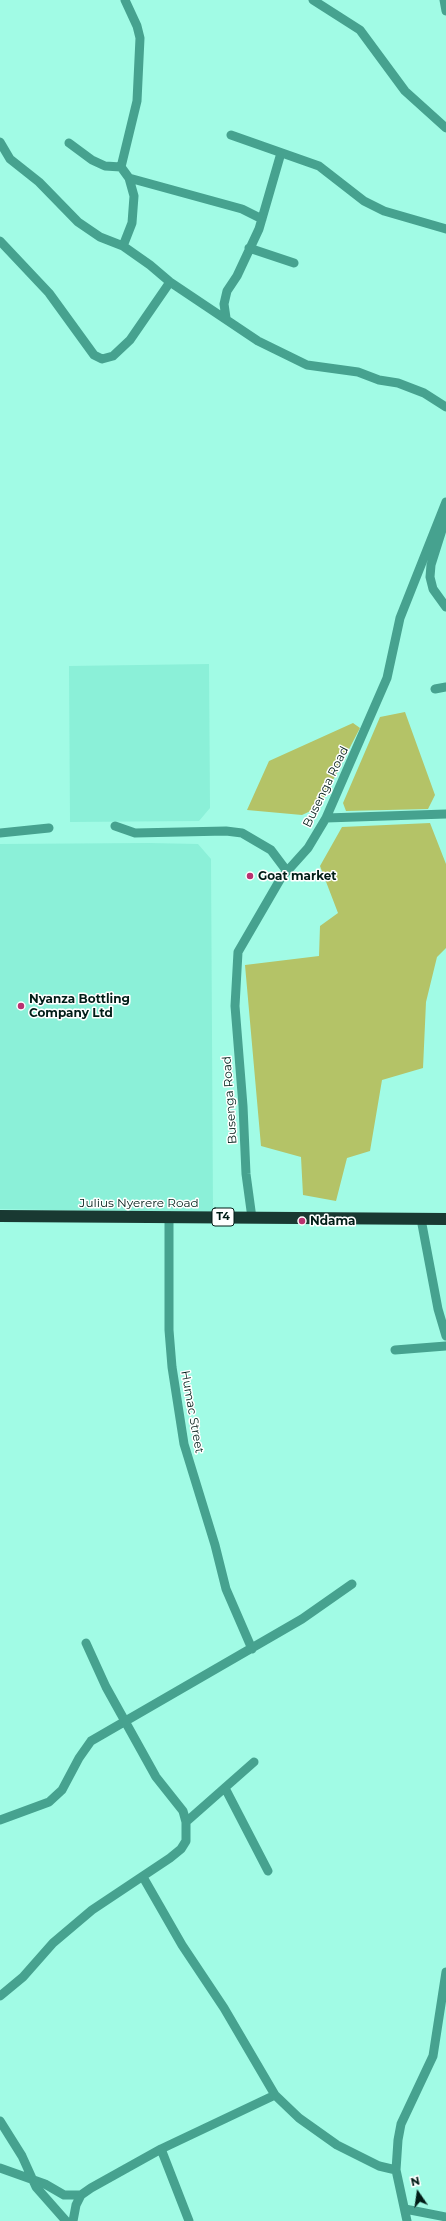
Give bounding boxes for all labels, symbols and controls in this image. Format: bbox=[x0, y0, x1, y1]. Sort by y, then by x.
street label: Busenga Road bbox=[300, 744, 352, 830]
place label: Goat market bbox=[258, 869, 337, 883]
marker: Goat market bbox=[245, 871, 255, 881]
place label: Nyanza Bottling Company Ltd bbox=[29, 992, 130, 1020]
marker: Nyanza Bottling Company Ltd bbox=[16, 1001, 26, 1011]
street label: Busenga Road bbox=[220, 1056, 240, 1144]
street label: Julius Nyerere Road bbox=[79, 1196, 199, 1210]
road number: T4 bbox=[212, 1208, 234, 1226]
place label: Ndama bbox=[310, 1214, 355, 1228]
marker: Ndama bbox=[297, 1216, 307, 1226]
street label: Humac Street bbox=[178, 1369, 206, 1455]
north arrow bbox=[398, 2173, 438, 2213]
text: N bbox=[409, 2173, 421, 2189]

